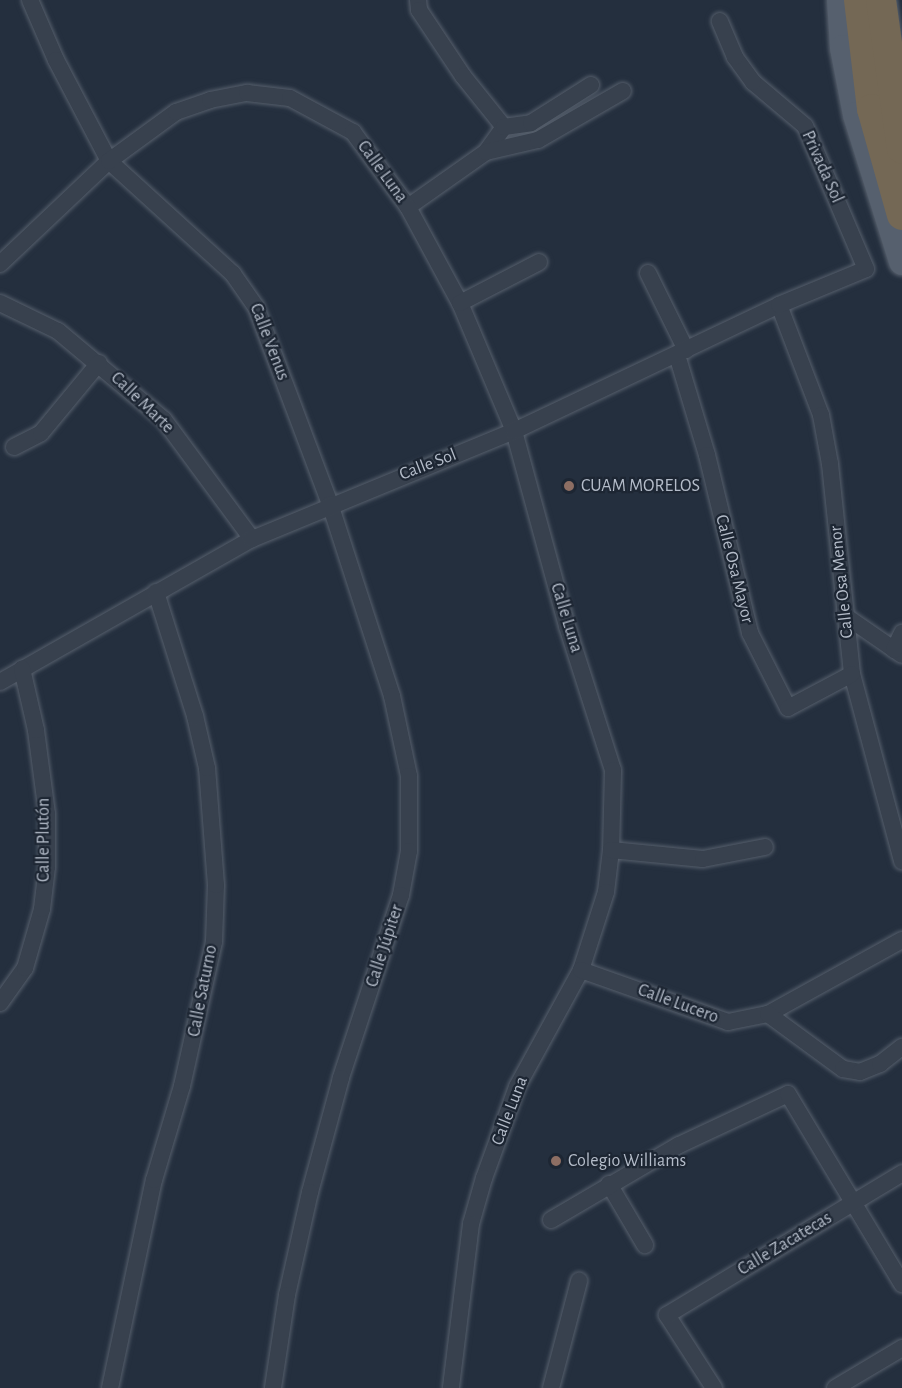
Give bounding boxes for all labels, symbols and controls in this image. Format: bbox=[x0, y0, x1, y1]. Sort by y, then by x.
street label: Privada Sol bbox=[796, 127, 848, 207]
street label: Calle Luna bbox=[352, 137, 412, 207]
street label: Calle Venus bbox=[244, 300, 294, 384]
street label: Calle Marte bbox=[106, 368, 178, 438]
street label: Calle Sol bbox=[396, 444, 460, 486]
place label: CUAM MORELOS bbox=[581, 475, 700, 497]
marker: CUAM MORELOS bbox=[562, 479, 576, 493]
street label: Calle Osa Mayor bbox=[710, 512, 758, 626]
street label: Calle Osa Menor bbox=[825, 525, 859, 639]
street label: Calle Luna bbox=[545, 580, 587, 656]
street label: Calle Plutón bbox=[33, 798, 55, 882]
street label: Calle Júpiter bbox=[362, 902, 408, 990]
street label: Calle Saturno bbox=[184, 943, 222, 1039]
street label: Calle Lucero bbox=[635, 979, 721, 1029]
street label: Calle Luna bbox=[487, 1074, 533, 1148]
place label: Colegio Williams bbox=[568, 1150, 686, 1172]
marker: Colegio Williams bbox=[549, 1154, 563, 1168]
street label: Calle Zacatecas bbox=[734, 1207, 836, 1281]

